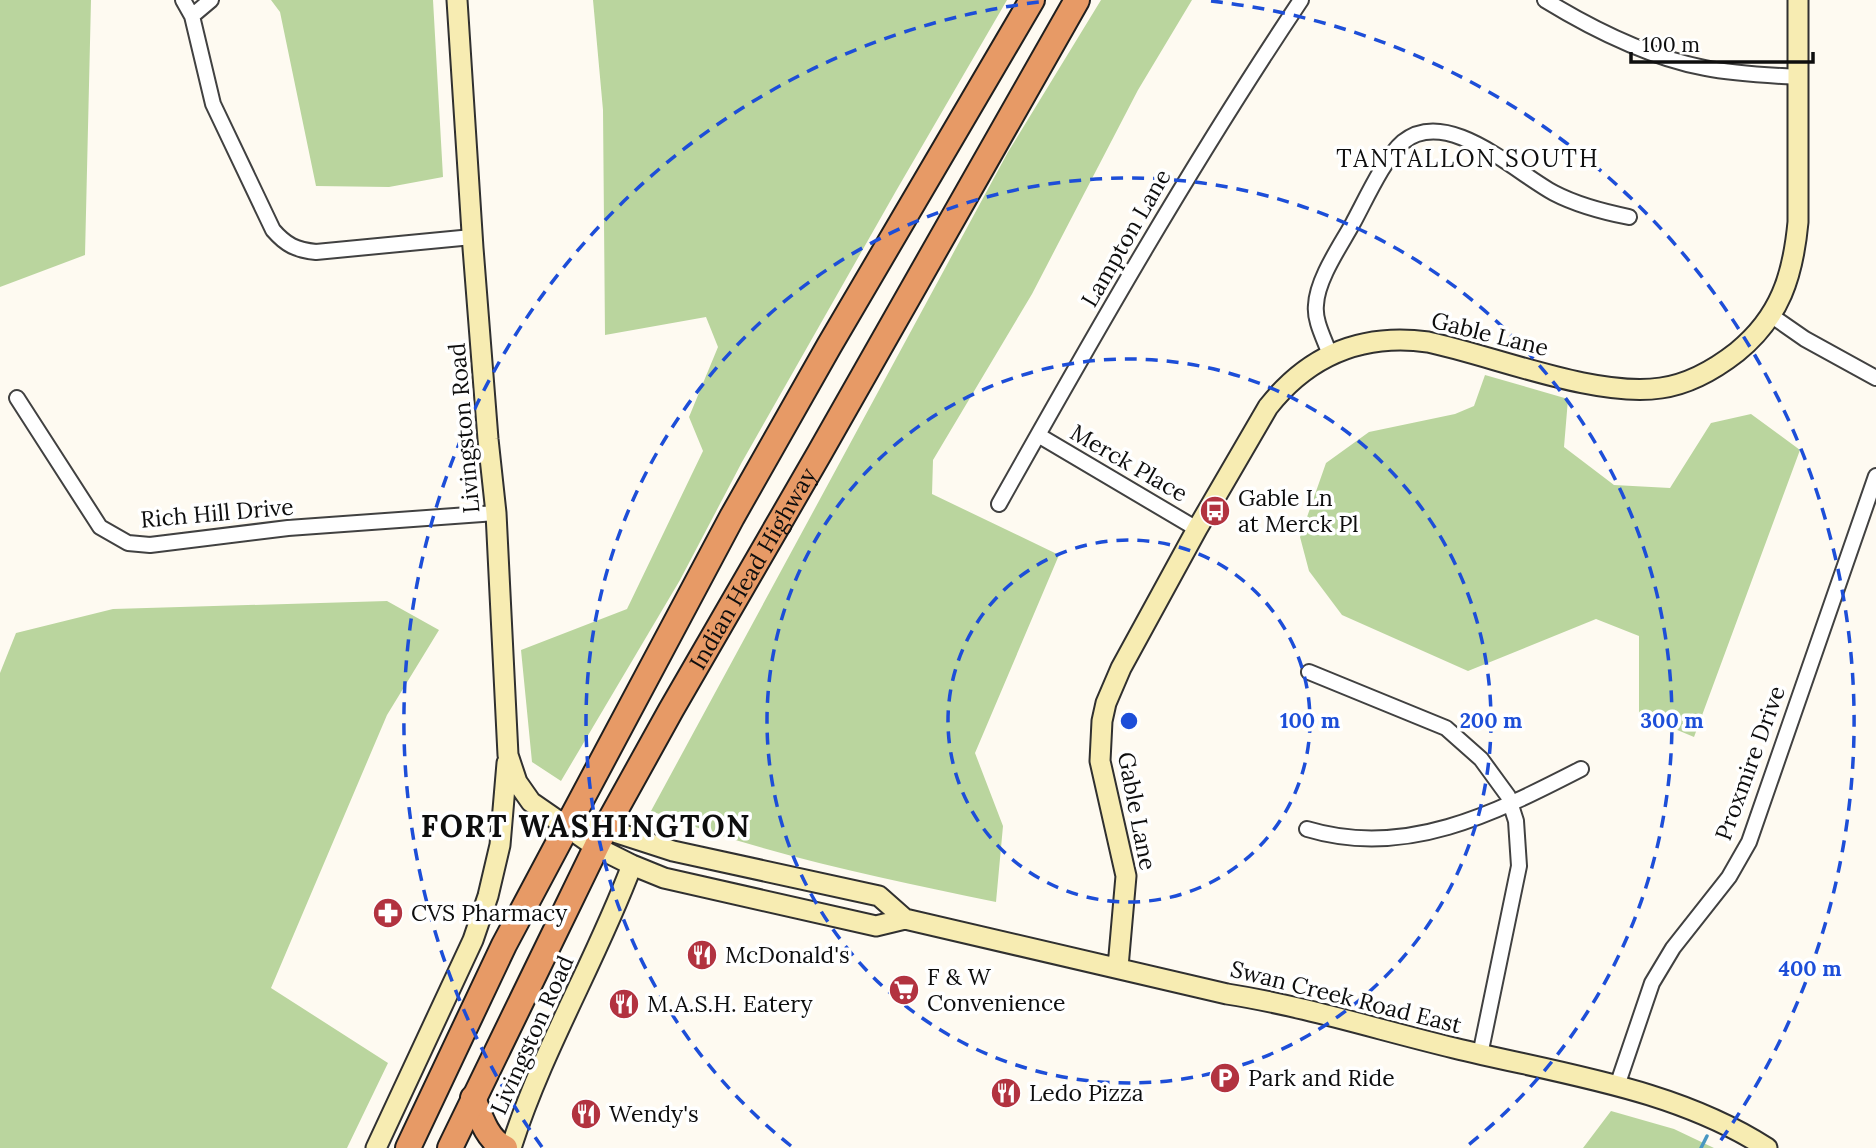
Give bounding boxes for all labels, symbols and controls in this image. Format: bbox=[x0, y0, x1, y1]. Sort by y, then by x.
scale bar bbox=[1631, 21, 1813, 65]
text: 100 m bbox=[1642, 31, 1700, 58]
district label: TANTALLON SOUTH bbox=[1336, 143, 1600, 174]
street label: Lampton Lane bbox=[1074, 164, 1177, 312]
street label: Gable Lane bbox=[1429, 305, 1552, 362]
street label: Livingston Road bbox=[442, 341, 485, 514]
street label: Merck Place bbox=[1066, 417, 1193, 508]
street label: Indian Head Highway bbox=[683, 462, 822, 675]
place label: Gable Ln at Merck Pl bbox=[1238, 483, 1359, 538]
street label: Rich Hill Drive bbox=[139, 491, 295, 534]
bus stop icon: Gable Ln at Merck Pl bbox=[1198, 494, 1232, 528]
street label: Proxmire Drive bbox=[1708, 682, 1791, 844]
text: 100 m bbox=[1280, 707, 1340, 734]
text: 200 m bbox=[1460, 707, 1522, 734]
text: 300 m bbox=[1640, 707, 1704, 734]
centre of rings bbox=[1117, 709, 1141, 733]
street label: Gable Lane bbox=[1112, 749, 1163, 872]
district label: FORT WASHINGTON bbox=[421, 807, 751, 845]
pharmacy icon: CVS Pharmacy bbox=[371, 896, 405, 930]
place label: CVS Pharmacy bbox=[411, 898, 568, 927]
restaurant icon: McDonald's bbox=[685, 938, 719, 972]
place label: McDonald's bbox=[725, 940, 850, 969]
street label: Livingston Road bbox=[484, 951, 580, 1119]
street label: Swan Creek Road East bbox=[1228, 954, 1465, 1039]
text: 400 m bbox=[1778, 955, 1842, 982]
place label: F & W Convenience bbox=[927, 962, 1066, 1017]
supermarket icon: F & W Convenience bbox=[887, 973, 921, 1007]
restaurant icon: M.A.S.H. Eatery bbox=[607, 987, 641, 1021]
place label: M.A.S.H. Eatery bbox=[647, 989, 814, 1018]
parking icon: Park and Ride bbox=[1208, 1061, 1242, 1095]
place label: Park and Ride bbox=[1248, 1063, 1395, 1092]
restaurant icon: Ledo Pizza bbox=[989, 1076, 1023, 1110]
place label: Ledo Pizza bbox=[1029, 1078, 1144, 1107]
restaurant icon: Wendy's bbox=[569, 1097, 603, 1131]
place label: Wendy's bbox=[609, 1099, 699, 1128]

